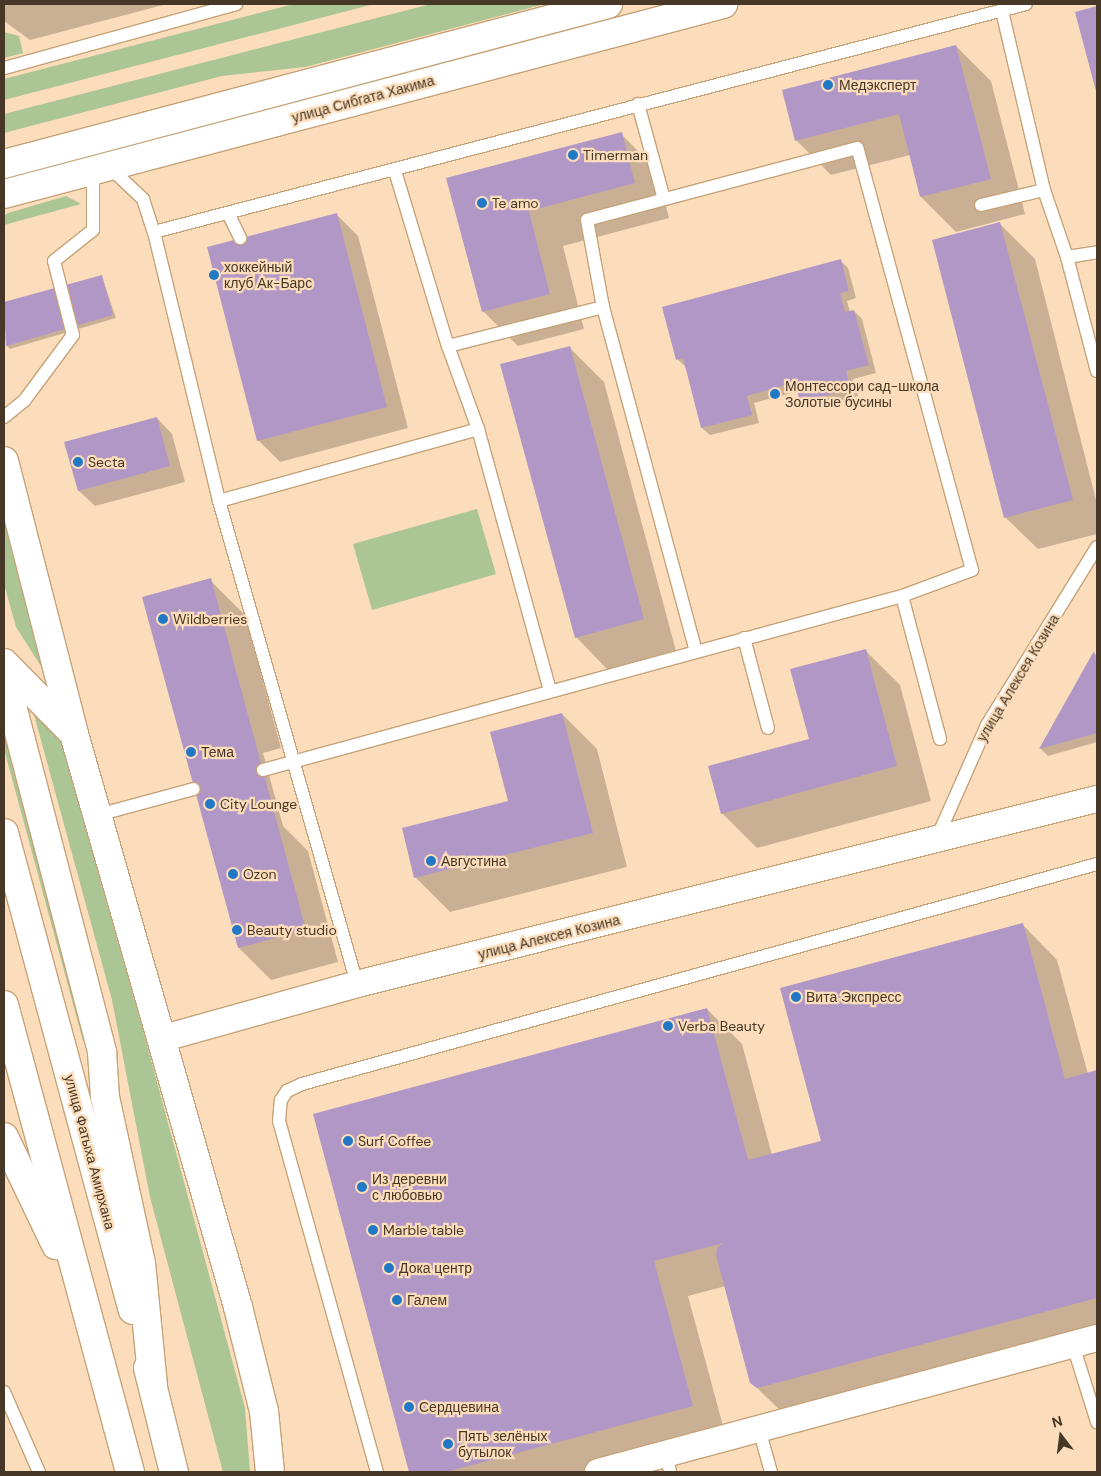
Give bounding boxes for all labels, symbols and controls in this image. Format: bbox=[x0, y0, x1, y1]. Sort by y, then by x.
street label: улица Сибгата Хакима bbox=[290, 72, 436, 126]
place label: Медэксперт bbox=[839, 77, 916, 93]
marker: Медэксперт bbox=[821, 78, 835, 92]
place label: Timerman bbox=[583, 147, 648, 163]
marker: Timerman bbox=[567, 149, 579, 161]
place label: Te amo bbox=[492, 195, 539, 211]
marker: Te amo bbox=[476, 197, 488, 209]
place label: хоккейный клуб Ак-Барс bbox=[224, 259, 312, 292]
marker: хоккейный клуб Ак-Барс bbox=[208, 269, 220, 281]
place label: Монтессори сад-школа Золотые бусины bbox=[785, 378, 939, 411]
marker: Монтессори сад-школа Золотые бусины bbox=[769, 388, 781, 400]
place label: Secta bbox=[88, 454, 125, 470]
marker: Secta bbox=[72, 456, 84, 468]
place label: Wildberries bbox=[173, 611, 247, 627]
street label: улица Алексея Козина bbox=[973, 611, 1063, 745]
marker: Wildberries bbox=[157, 613, 169, 625]
place label: Тема bbox=[201, 744, 234, 760]
marker: Тема bbox=[185, 746, 197, 758]
place label: City Lounge bbox=[220, 796, 297, 812]
marker: City Lounge bbox=[204, 798, 216, 810]
place label: Августина bbox=[441, 853, 506, 869]
marker: Августина bbox=[425, 855, 437, 867]
place label: Ozon bbox=[243, 866, 277, 882]
marker: Ozon bbox=[227, 868, 239, 880]
street label: улица Алексея Козина bbox=[476, 911, 622, 963]
place label: Beauty studio bbox=[247, 922, 337, 938]
marker: Beauty studio bbox=[231, 924, 243, 936]
place label: Вита Экспресс bbox=[806, 989, 901, 1005]
marker: Вита Экспресс bbox=[790, 991, 802, 1003]
place label: Verba Beauty bbox=[678, 1018, 765, 1034]
marker: Verba Beauty bbox=[662, 1020, 674, 1032]
street label: улица Фатыха Амирхана bbox=[61, 1073, 119, 1231]
place label: Surf Coffee bbox=[358, 1133, 431, 1149]
marker: Surf Coffee bbox=[342, 1135, 354, 1147]
place label: Из деревни с любовью bbox=[372, 1171, 447, 1204]
marker: Из деревни с любовью bbox=[356, 1181, 368, 1193]
place label: Marble table bbox=[383, 1222, 464, 1238]
marker: Marble table bbox=[367, 1224, 379, 1236]
place label: Дока центр bbox=[399, 1260, 472, 1276]
marker: Дока центр bbox=[383, 1262, 395, 1274]
place label: Галем bbox=[407, 1292, 447, 1308]
marker: Галем bbox=[391, 1294, 403, 1306]
place label: Сердцевина bbox=[419, 1399, 499, 1415]
marker: Сердцевина bbox=[403, 1401, 415, 1413]
north arrow bbox=[1036, 1411, 1086, 1461]
text: N bbox=[1050, 1411, 1064, 1432]
place label: Пять зелёных бутылок bbox=[458, 1428, 547, 1460]
marker: Пять зелёных бутылок bbox=[442, 1438, 454, 1450]

